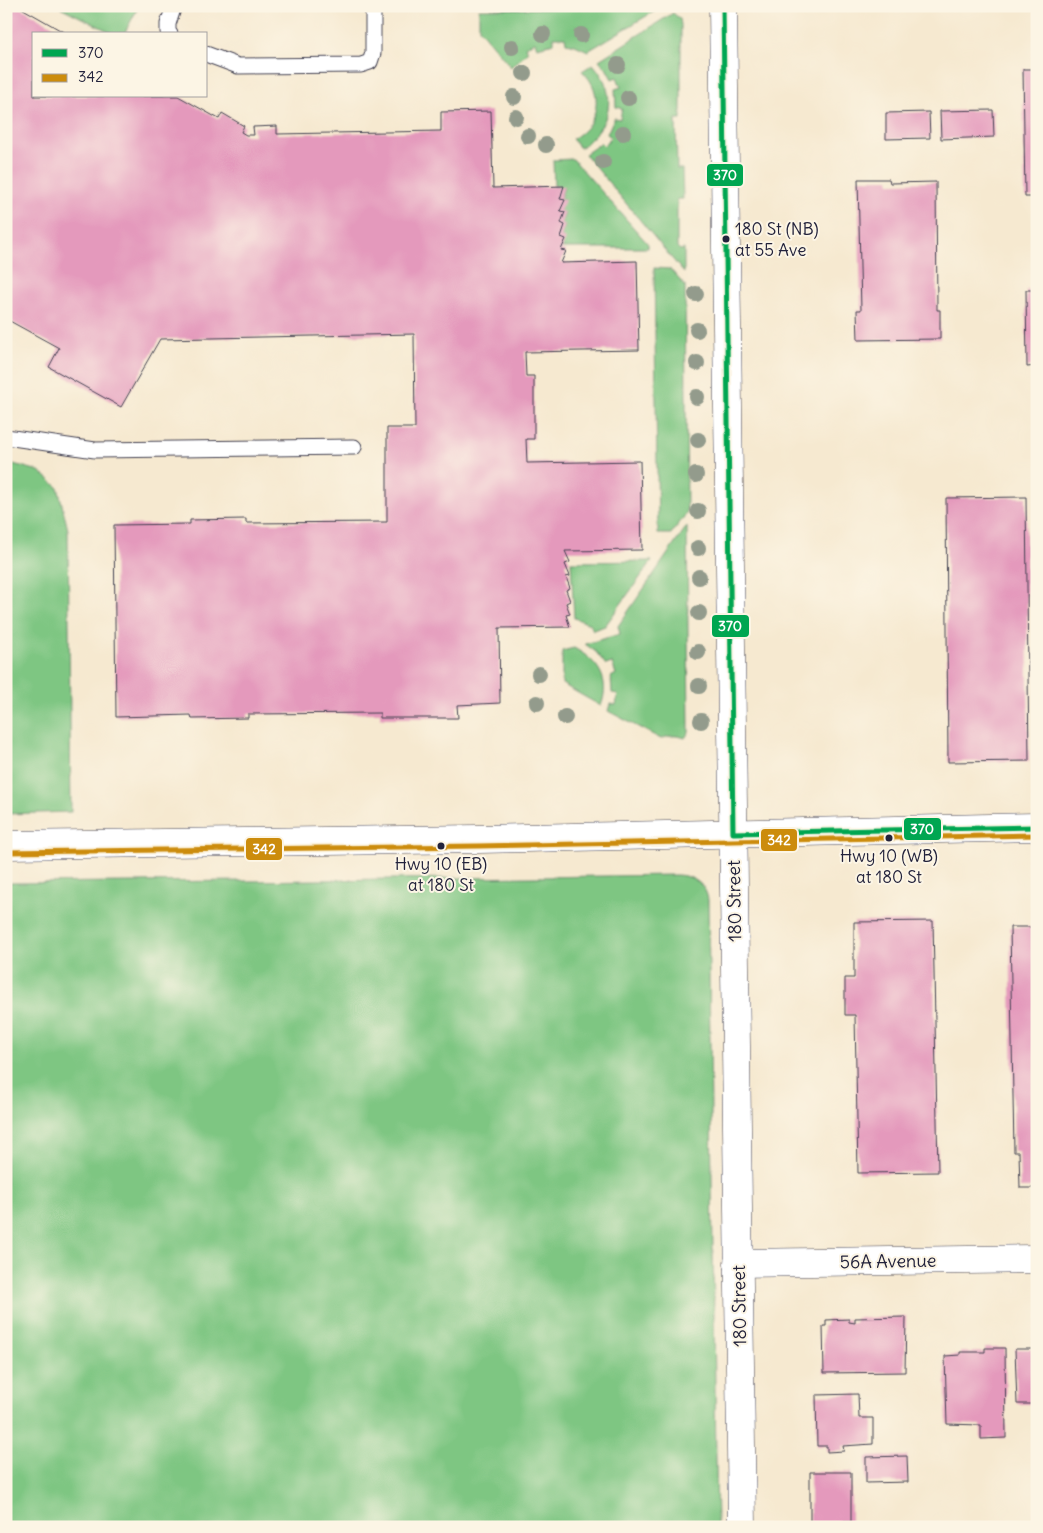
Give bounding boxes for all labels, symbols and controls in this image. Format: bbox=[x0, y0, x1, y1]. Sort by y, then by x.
legend bbox=[32, 32, 208, 98]
text: 370 bbox=[78, 43, 104, 62]
text: 342 bbox=[78, 67, 103, 86]
line badge: 370 bbox=[706, 163, 744, 187]
text: 370 bbox=[713, 166, 737, 184]
place label: 180 St (NB) at 55 Ave bbox=[735, 218, 819, 261]
marker: 180 St (NB) at 55 Ave bbox=[721, 234, 731, 244]
line badge: 370 bbox=[711, 614, 750, 638]
text: 370 bbox=[718, 617, 742, 635]
line badge: 370 bbox=[903, 817, 942, 841]
text: 370 bbox=[910, 820, 934, 838]
line badge: 342 bbox=[760, 828, 798, 852]
text: 342 bbox=[767, 831, 791, 849]
marker: Hwy 10 (WB) at 180 St bbox=[884, 833, 894, 843]
line badge: 342 bbox=[245, 837, 283, 861]
text: 342 bbox=[252, 840, 276, 858]
marker: Hwy 10 (EB) at 180 St bbox=[436, 841, 446, 851]
place label: Hwy 10 (WB) at 180 St bbox=[840, 845, 938, 888]
place label: Hwy 10 (EB) at 180 St bbox=[395, 853, 487, 896]
street label: 180 Street bbox=[722, 860, 746, 942]
street label: 56A Avenue bbox=[839, 1249, 937, 1273]
street label: 180 Street bbox=[727, 1265, 751, 1347]

